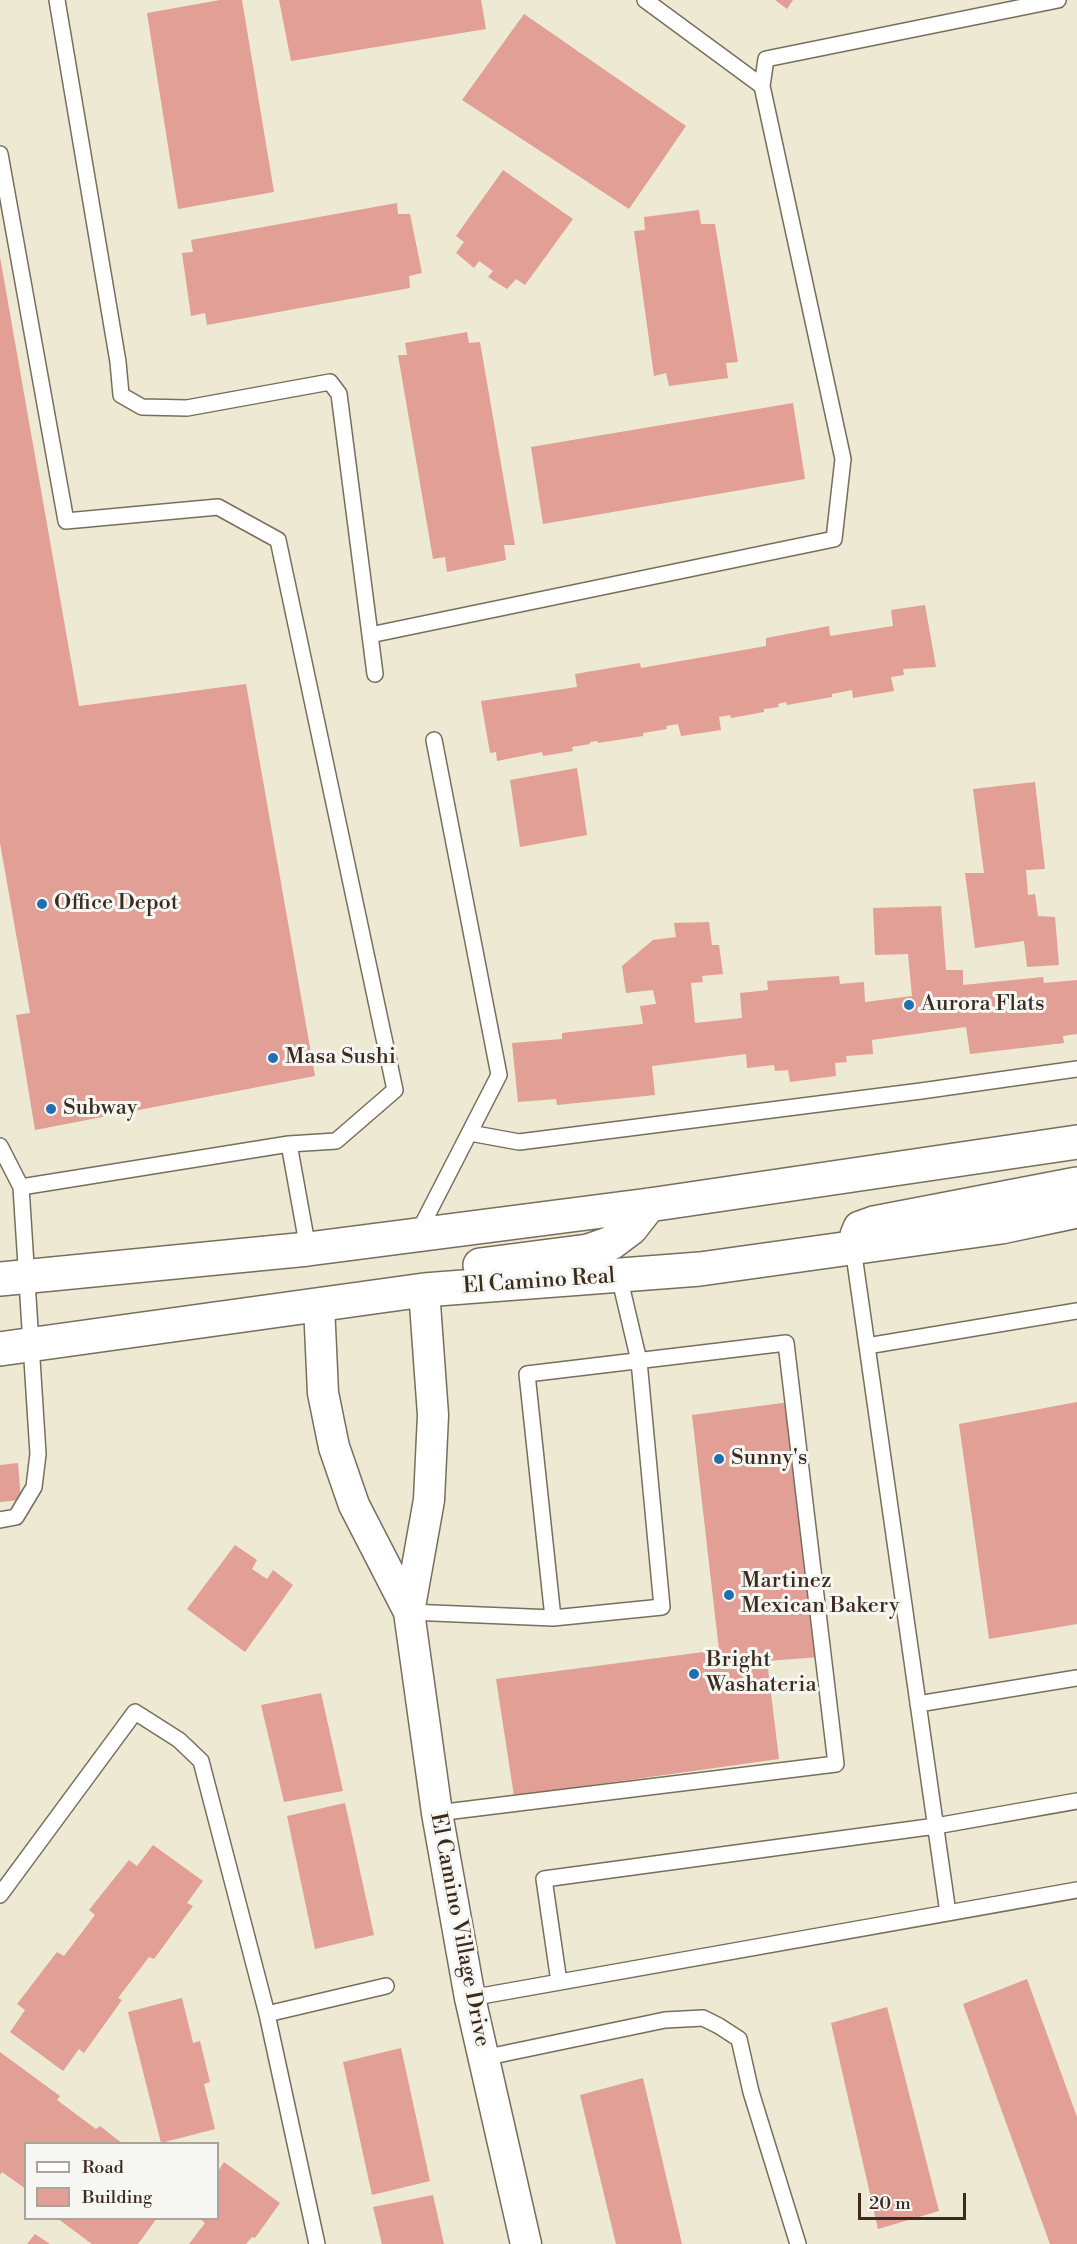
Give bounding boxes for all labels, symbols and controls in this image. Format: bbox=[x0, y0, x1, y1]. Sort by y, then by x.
place label: Office Depot bbox=[54, 891, 179, 917]
marker: Office Depot bbox=[35, 897, 49, 911]
place label: Aurora Flats bbox=[921, 992, 1045, 1018]
marker: Aurora Flats bbox=[902, 998, 916, 1012]
place label: Masa Sushi bbox=[285, 1045, 396, 1071]
marker: Masa Sushi bbox=[266, 1051, 280, 1065]
place label: Subway bbox=[63, 1096, 137, 1122]
marker: Subway bbox=[44, 1102, 58, 1116]
street label: El Camino Real bbox=[462, 1264, 616, 1300]
place label: Sunny's bbox=[731, 1446, 807, 1472]
marker: Sunny's bbox=[712, 1452, 726, 1466]
place label: Martinez Mexican Bakery bbox=[741, 1569, 900, 1621]
marker: Martinez Mexican Bakery bbox=[722, 1588, 736, 1602]
place label: Bright Washateria bbox=[706, 1648, 817, 1700]
marker: Bright Washateria bbox=[687, 1667, 701, 1681]
street label: El Camino Village Drive bbox=[423, 1811, 495, 2049]
legend bbox=[24, 2142, 219, 2220]
text: Road bbox=[82, 2156, 124, 2179]
scale bar bbox=[861, 2181, 969, 2219]
text: Building bbox=[82, 2186, 152, 2209]
text: 20 m bbox=[869, 2192, 911, 2215]

